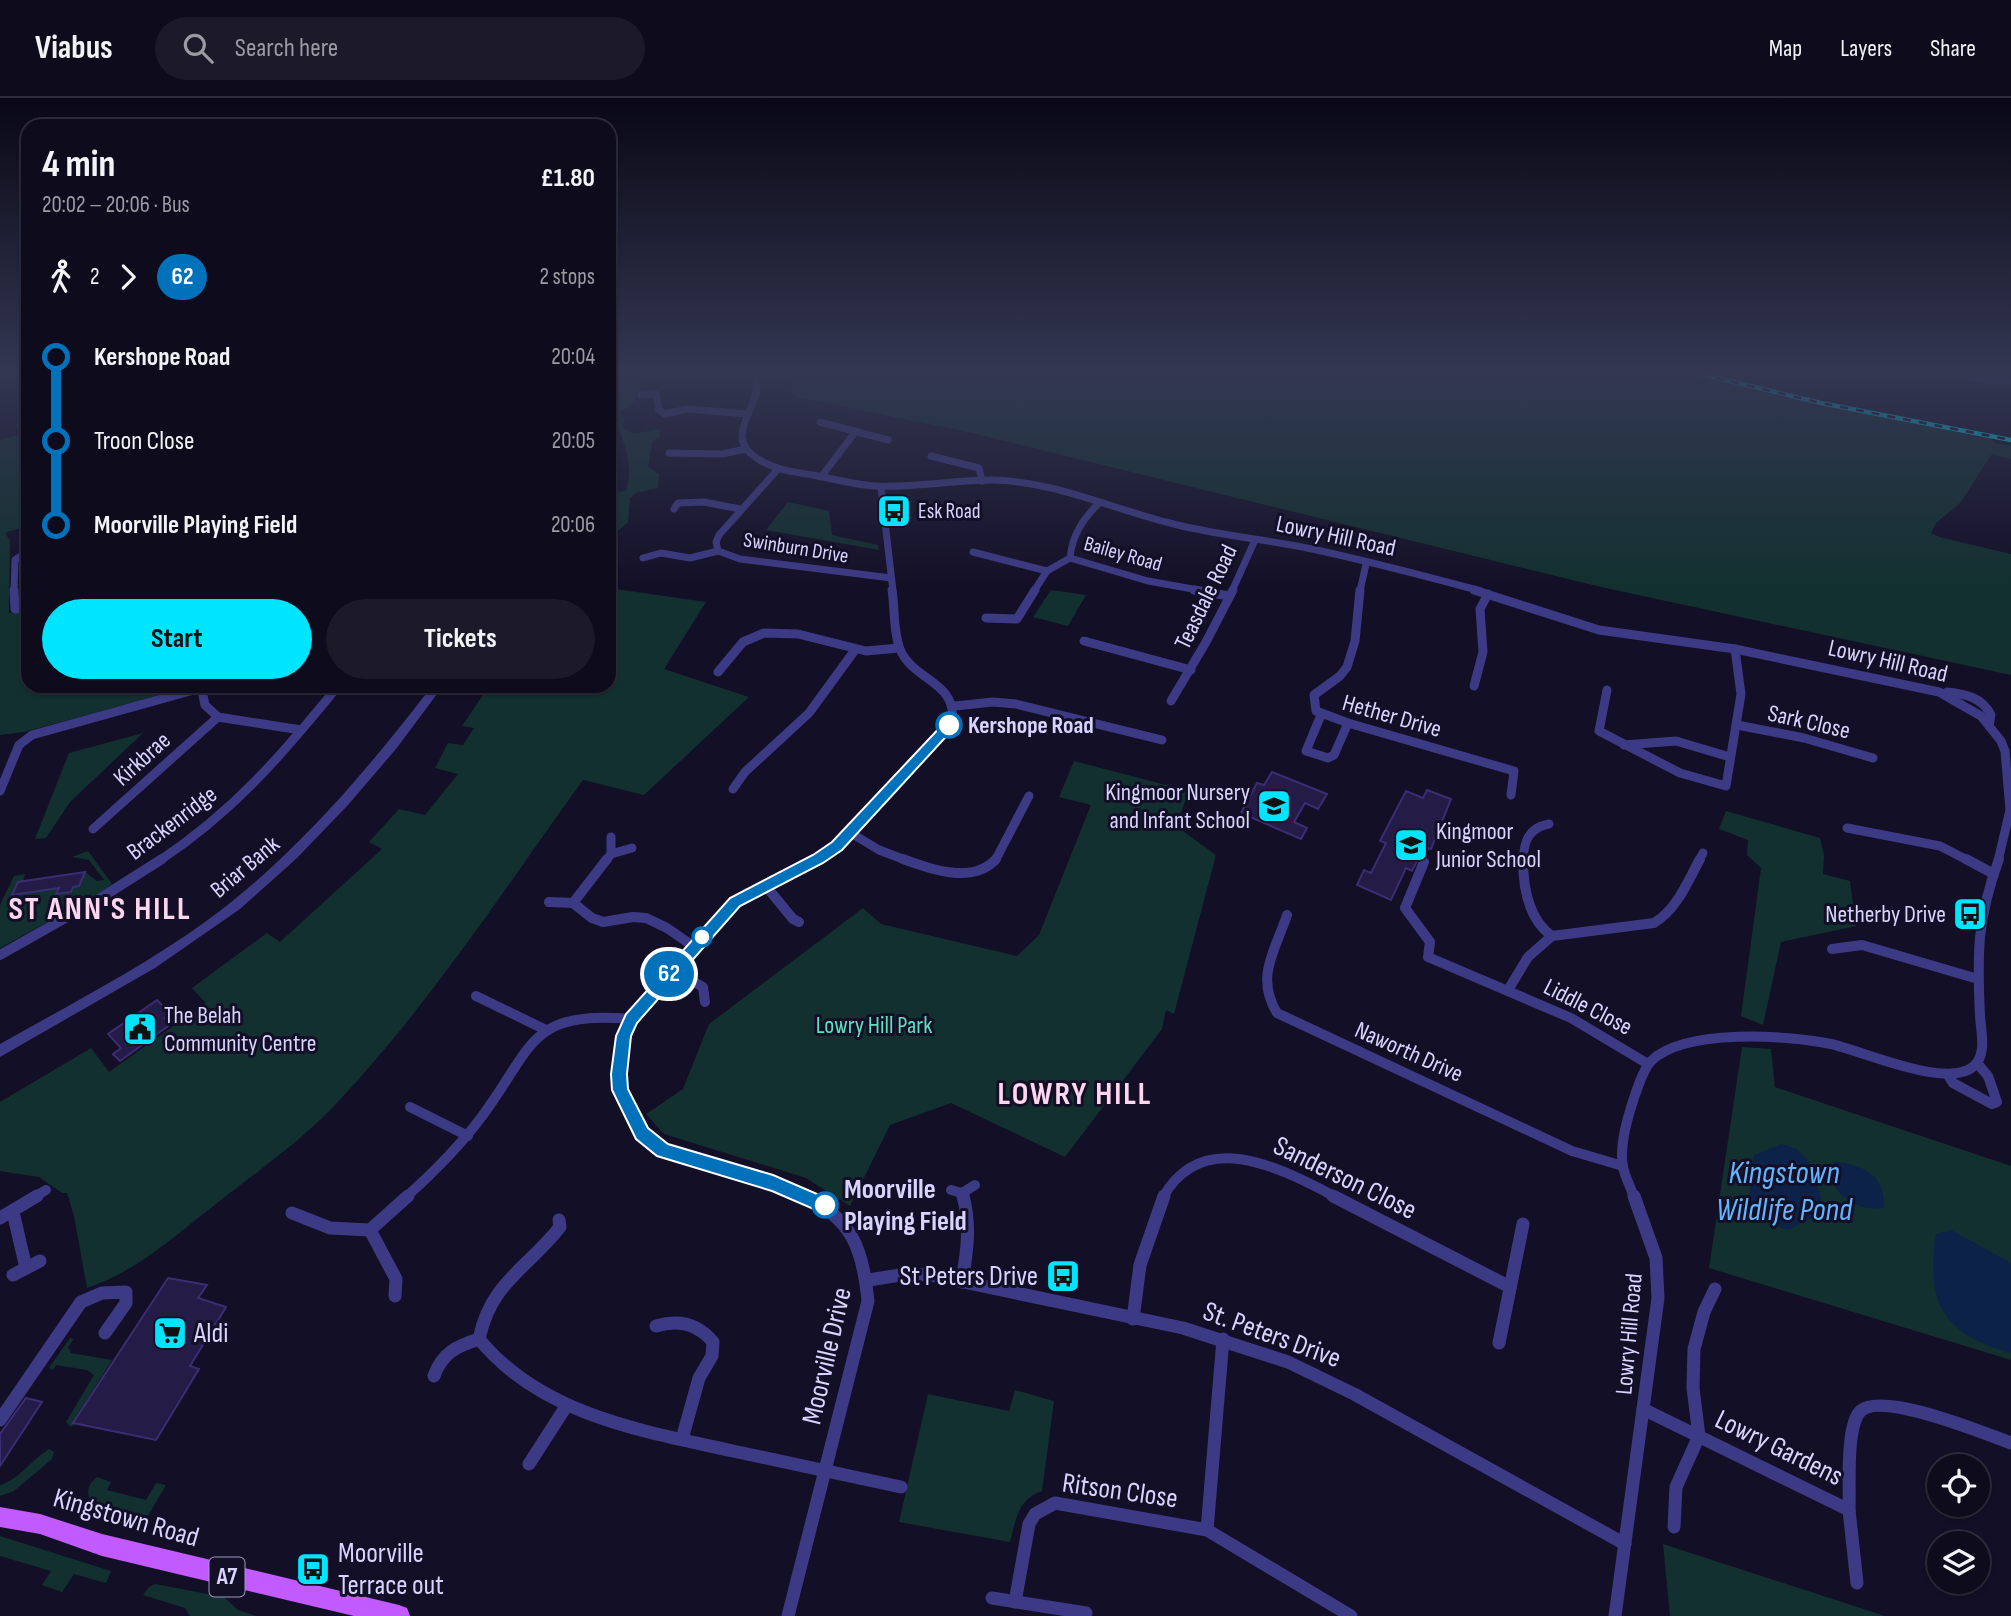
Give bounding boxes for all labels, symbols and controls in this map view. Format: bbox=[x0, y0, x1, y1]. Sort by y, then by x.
search box bbox=[155, 17, 645, 80]
text: Viabus bbox=[35, 28, 113, 68]
icon: search bbox=[179, 29, 217, 67]
text: Search here bbox=[235, 33, 338, 64]
text: Map bbox=[1769, 34, 1802, 63]
text: Layers bbox=[1840, 34, 1892, 63]
text: Share bbox=[1930, 34, 1976, 63]
text: 4 min bbox=[42, 142, 115, 187]
text: £1.80 bbox=[540, 163, 595, 194]
text: 20:02 – 20:06 · Bus bbox=[42, 191, 190, 219]
icon: walk bbox=[42, 258, 80, 296]
icon: forward bbox=[109, 258, 147, 296]
text: 62 bbox=[171, 262, 193, 291]
text: 2 bbox=[90, 263, 99, 291]
text: 2 stops bbox=[539, 263, 595, 291]
text: Kershope Road bbox=[94, 342, 230, 373]
text: 20:04 bbox=[551, 343, 595, 371]
text: Troon Close bbox=[94, 426, 195, 457]
text: 20:05 bbox=[552, 427, 595, 455]
bus stop icon: Esk Road bbox=[875, 492, 913, 530]
place label: Esk Road bbox=[918, 499, 981, 524]
street label: Lowry Hill Road bbox=[1274, 509, 1398, 563]
text: Moorville Playing Field bbox=[94, 510, 297, 541]
text: 20:06 bbox=[551, 511, 595, 539]
street label: Swinburn Drive bbox=[742, 527, 850, 569]
street label: Bailey Road bbox=[1081, 531, 1165, 577]
street label: Teasdale Road bbox=[1168, 540, 1244, 654]
button: Start bbox=[42, 599, 312, 679]
button: Tickets bbox=[326, 599, 595, 679]
street label: Lowry Hill Road bbox=[1826, 633, 1950, 689]
street label: Hether Drive bbox=[1339, 688, 1445, 744]
street label: Sark Close bbox=[1765, 698, 1853, 746]
place label: Kershope Road bbox=[968, 711, 1094, 740]
marker: Kershope Road bbox=[936, 712, 962, 738]
street label: Kirkbrae bbox=[107, 726, 177, 792]
place label: Kingmoor Nursery and Infant School bbox=[1105, 778, 1250, 835]
street label: Brackenridge bbox=[121, 780, 223, 866]
school or university icon: Kingmoor Nursery and Infant School bbox=[1255, 787, 1293, 825]
place label: Kingmoor Junior School bbox=[1435, 817, 1541, 874]
school or university icon: Kingmoor Junior School bbox=[1392, 826, 1430, 864]
street label: Briar Bank bbox=[204, 830, 286, 904]
district label: ST ANN'S HILL bbox=[8, 890, 192, 929]
bus stop icon: Netherby Drive bbox=[1951, 895, 1989, 933]
place label: Netherby Drive bbox=[1825, 900, 1946, 929]
unlabelled marker bbox=[692, 927, 712, 947]
line badge: 62 bbox=[638, 951, 700, 997]
text: 62 bbox=[658, 959, 680, 988]
street label: Liddle Close bbox=[1539, 972, 1637, 1042]
place label: The Belah Community Centre bbox=[164, 1001, 316, 1058]
public building icon: The Belah Community Centre bbox=[121, 1010, 159, 1048]
park label: Lowry Hill Park bbox=[816, 1011, 932, 1040]
street label: Naworth Drive bbox=[1350, 1015, 1468, 1089]
district label: LOWRY HILL bbox=[998, 1075, 1152, 1114]
street label: Sanderson Close bbox=[1268, 1129, 1422, 1227]
water label: Kingstown Wildlife Pond bbox=[1716, 1154, 1853, 1230]
place label: Moorville Playing Field bbox=[844, 1173, 967, 1238]
marker: Moorville Playing Field bbox=[812, 1192, 838, 1218]
bus stop icon: St Peters Drive bbox=[1044, 1257, 1082, 1295]
place label: St Peters Drive bbox=[899, 1260, 1038, 1293]
street label: Lowry Hill Road bbox=[1609, 1272, 1649, 1396]
street label: Moorville Drive bbox=[795, 1284, 859, 1428]
street label: St. Peters Drive bbox=[1199, 1295, 1345, 1375]
supermarket icon: Aldi bbox=[151, 1314, 189, 1352]
place label: Aldi bbox=[193, 1317, 228, 1350]
street label: Lowry Gardens bbox=[1710, 1403, 1848, 1493]
map controls bbox=[1927, 1454, 1990, 1594]
button: locate bbox=[1927, 1454, 1990, 1517]
street label: Ritson Close bbox=[1060, 1467, 1180, 1515]
street label: Kingstown Road bbox=[49, 1481, 203, 1555]
button: layers bbox=[1927, 1531, 1990, 1594]
place label: Moorville Terrace out bbox=[338, 1537, 444, 1602]
bus stop icon: Moorville Terrace out bbox=[294, 1550, 332, 1588]
road number: A7 bbox=[210, 1558, 244, 1596]

